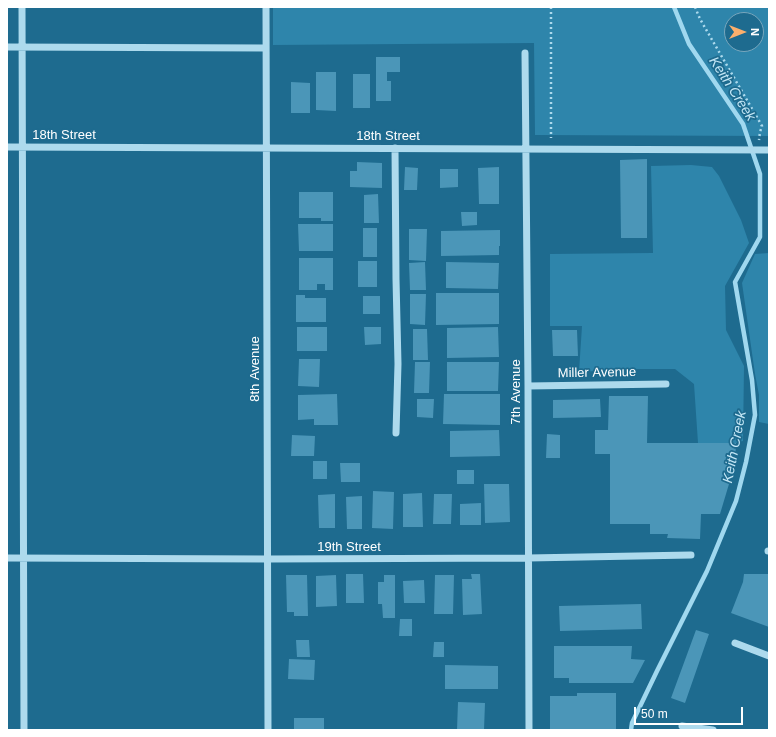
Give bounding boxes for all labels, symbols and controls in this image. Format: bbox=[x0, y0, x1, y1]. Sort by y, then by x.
north arrow bbox=[724, 12, 764, 52]
text: N bbox=[749, 28, 761, 36]
water label: Keith Creek bbox=[705, 54, 759, 124]
street label: 18th Street bbox=[32, 127, 96, 143]
street label: 18th Street bbox=[356, 128, 420, 144]
street label: 8th Avenue bbox=[247, 336, 263, 402]
street label: 7th Avenue bbox=[508, 359, 524, 425]
street label: Miller Avenue bbox=[558, 365, 636, 381]
water label: Keith Creek bbox=[720, 409, 750, 485]
street label: 19th Street bbox=[317, 539, 381, 555]
scale bar bbox=[636, 699, 745, 725]
text: 50 m bbox=[641, 707, 668, 721]

